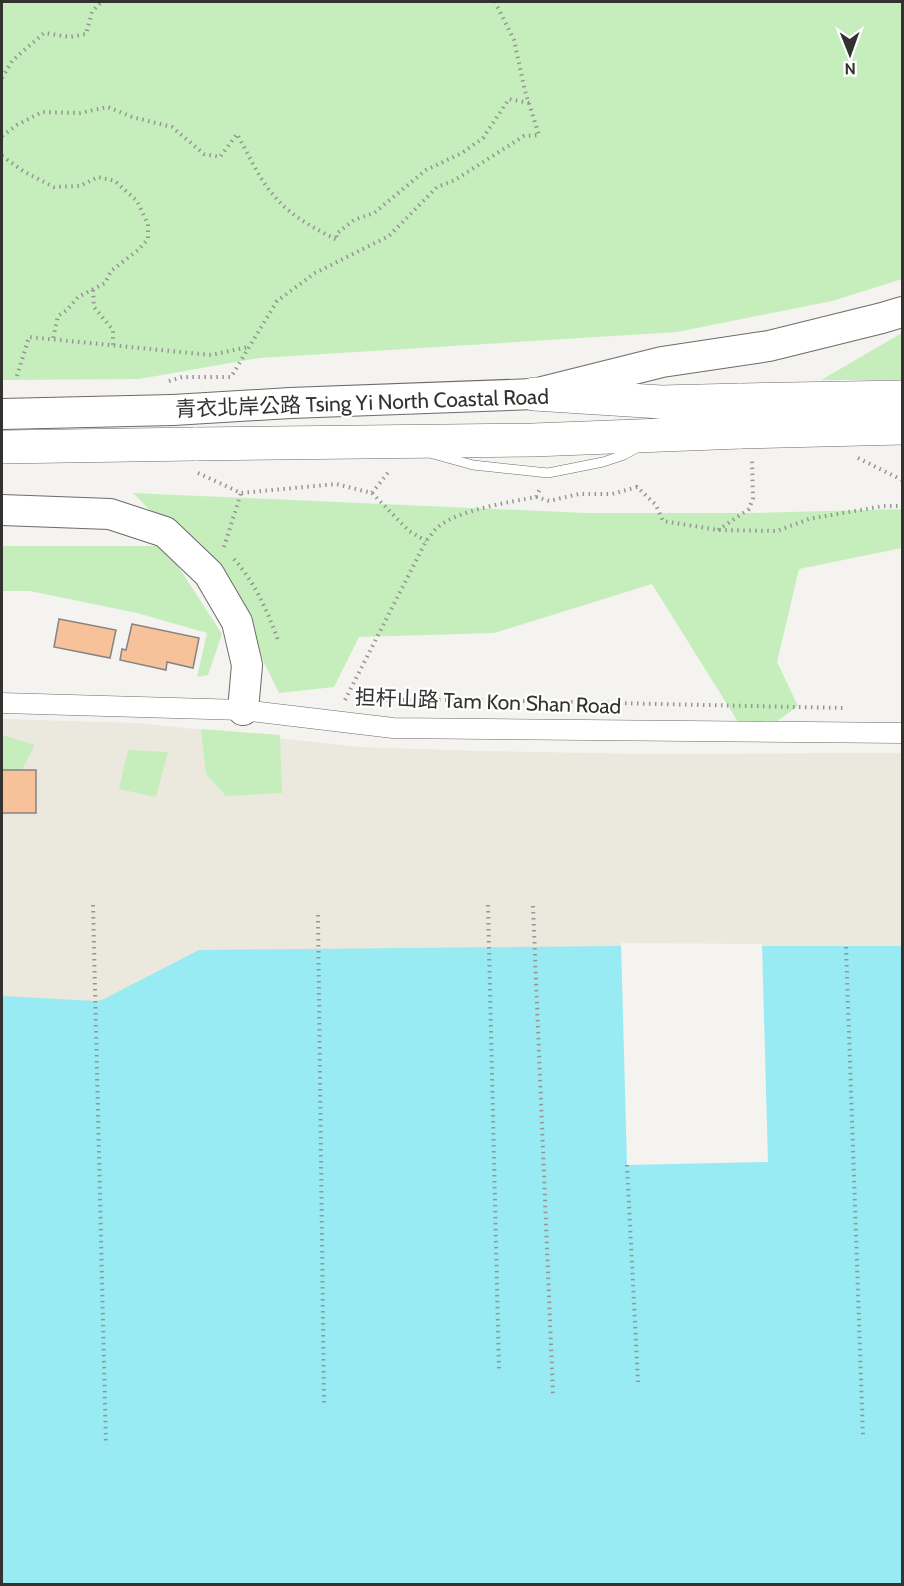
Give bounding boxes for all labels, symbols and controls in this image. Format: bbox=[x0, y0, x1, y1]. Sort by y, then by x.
north arrow bbox=[820, 24, 880, 84]
text: N bbox=[844, 59, 856, 78]
street label: 青衣北岸公路 Tsing Yi North Coastal Road bbox=[175, 383, 549, 422]
street label: 担杆山路 Tam Kon Shan Road bbox=[354, 684, 622, 719]

